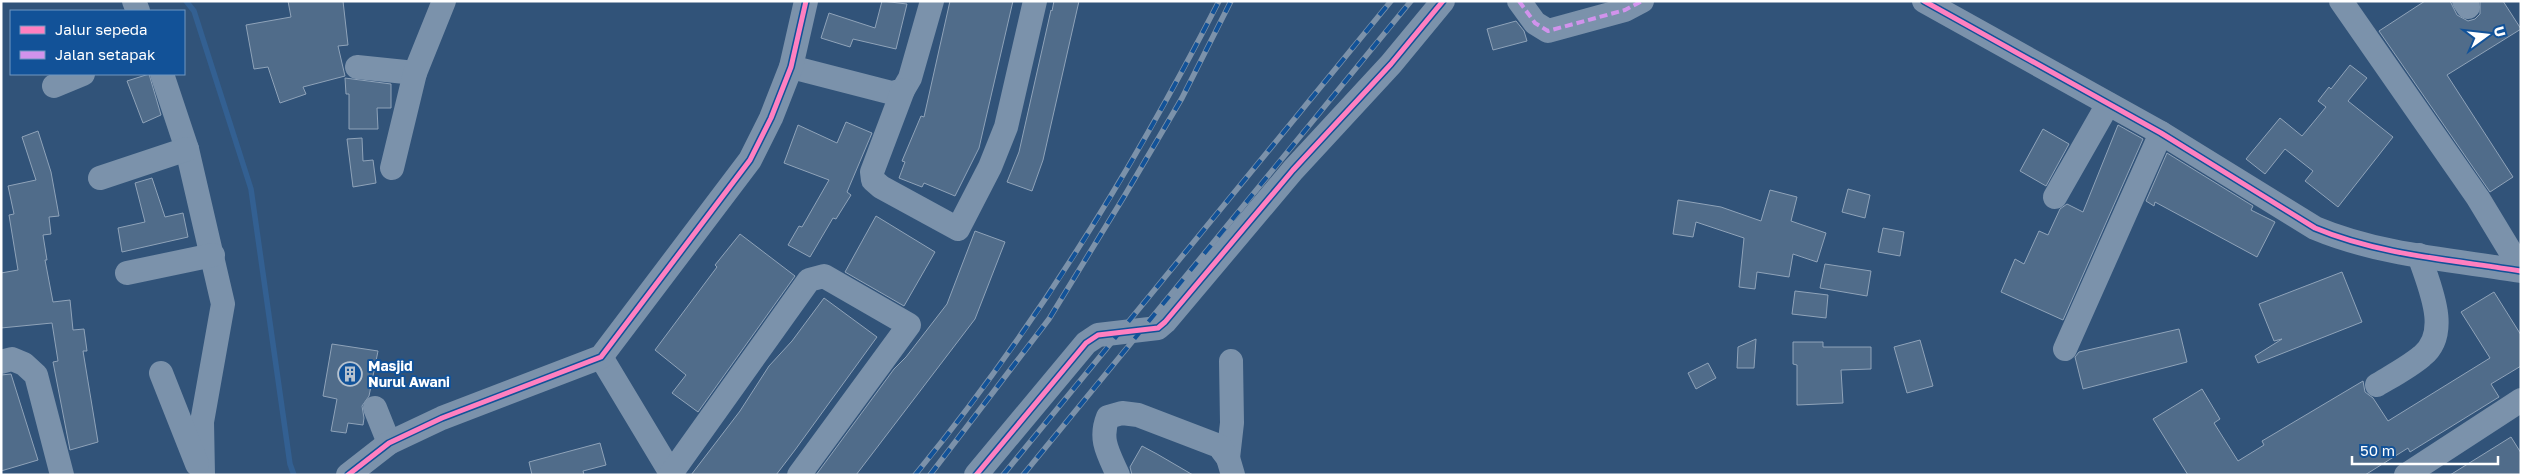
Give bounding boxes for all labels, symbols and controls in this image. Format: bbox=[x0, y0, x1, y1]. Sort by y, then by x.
legend bbox=[10, 10, 185, 75]
north arrow bbox=[2462, 10, 2512, 60]
text: Jalur sepeda bbox=[55, 20, 148, 38]
text: U bbox=[2491, 24, 2510, 39]
text: Jalan setapak bbox=[55, 45, 156, 63]
place label: Masjid Nurul Awani bbox=[368, 357, 450, 390]
building icon: Masjid Nurul Awani bbox=[337, 361, 363, 387]
scale bar bbox=[2352, 434, 2498, 466]
text: 50 m bbox=[2360, 441, 2395, 459]

